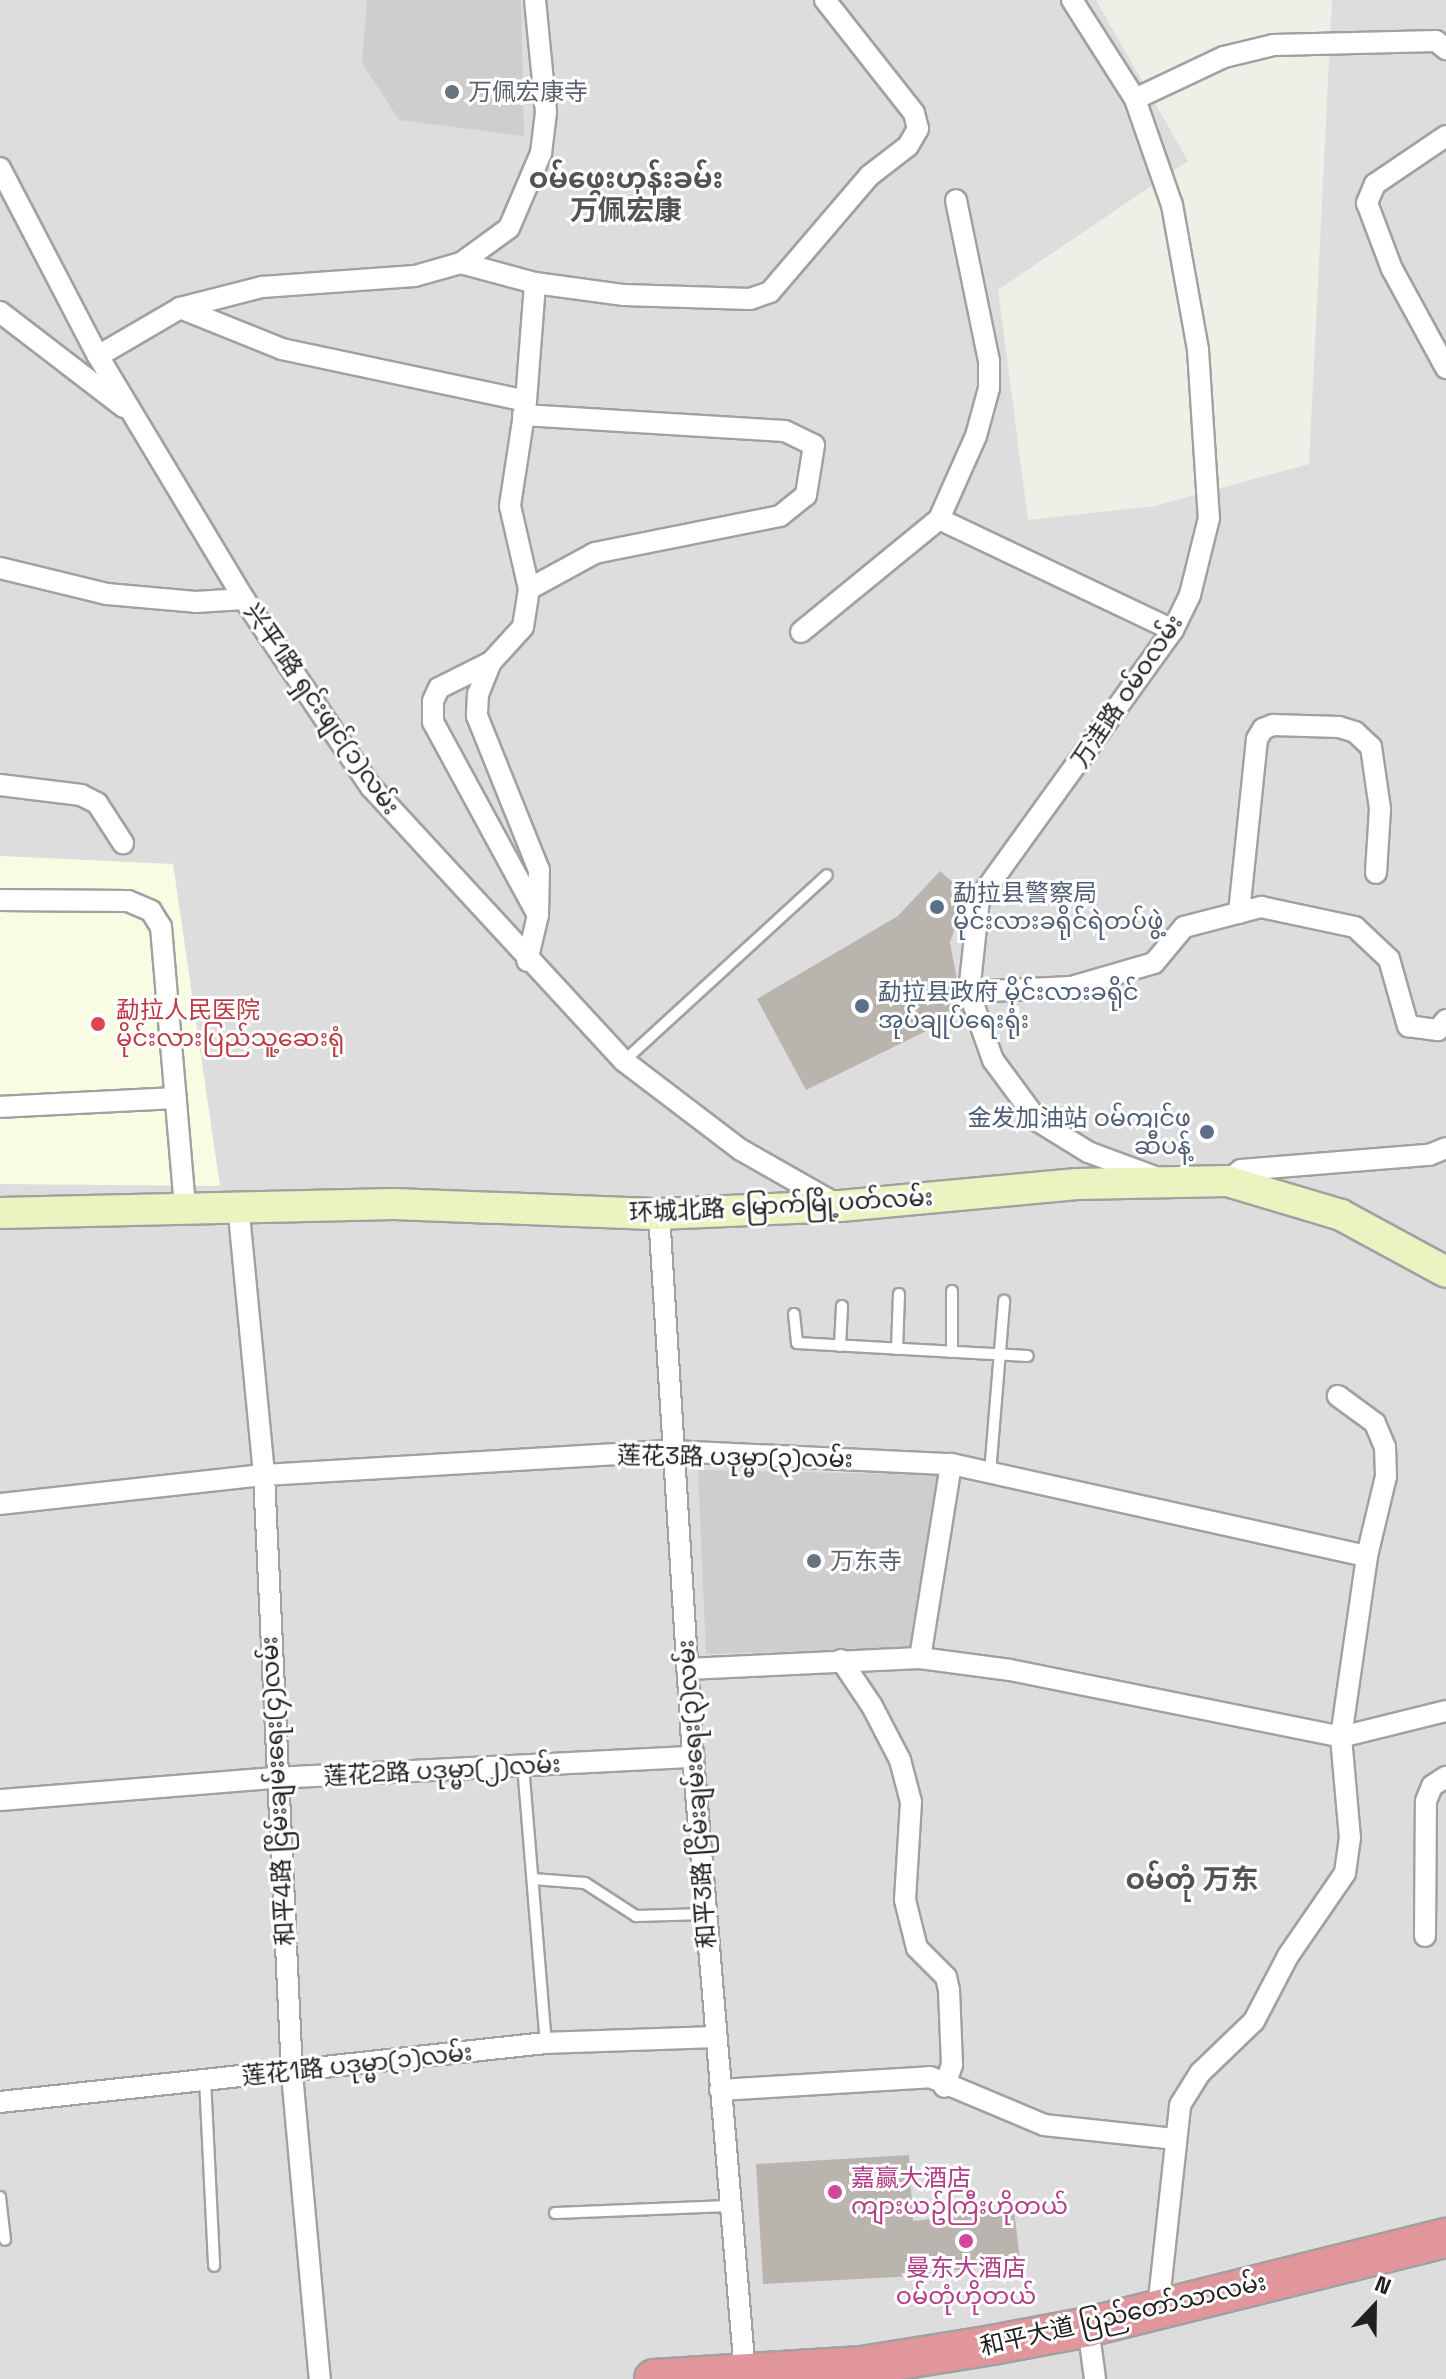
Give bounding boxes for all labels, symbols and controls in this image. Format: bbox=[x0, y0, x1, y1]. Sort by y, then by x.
place label: 万佩宏康寺 bbox=[468, 78, 588, 106]
marker: 万佩宏康寺 bbox=[443, 83, 461, 101]
district label: ဝမ်ဖွေးဟုန်းခမ်း 万佩宏康 bbox=[529, 161, 723, 227]
street label: 兴平1路 ရှင်းဖျင်(၁)လမ်း bbox=[238, 598, 406, 820]
street label: 万洼路 ဝမ်ဝလမ်း bbox=[1065, 609, 1189, 773]
place label: 勐拉县警察局 မိုင်းလားခရိုင်ရဲတပ်ဖွဲ့ bbox=[953, 879, 1163, 935]
marker: 勐拉县警察局 မိုင်းလားခရိုင်ရဲတပ်ဖွဲ့ bbox=[928, 898, 946, 916]
place label: 勐拉县政府 မိုင်းလားခရိုင် အုပ်ချုပ်ရေးရုံး bbox=[878, 978, 1139, 1034]
place label: 勐拉人民医院 မိုင်းလားပြည်သူ့ဆေးရုံ bbox=[116, 996, 344, 1052]
marker: 勐拉县政府 မိုင်းလားခရိုင် အုပ်ချုပ်ရေးရုံး bbox=[853, 997, 871, 1015]
marker: 勐拉人民医院 မိုင်းလားပြည်သူ့ဆေးရုံ bbox=[87, 1013, 109, 1035]
place label: 金发加油站 ဝမ်ကျင်ဖ ဆီပန့် bbox=[967, 1104, 1191, 1160]
marker: 金发加油站 ဝမ်ကျင်ဖ ဆီပန့် bbox=[1198, 1123, 1216, 1141]
street label: 环城北路 မြောက်မြို့ပတ်လမ်း bbox=[628, 1183, 934, 1227]
street label: 莲花3路 ပဒုမ္မာ(၃)လမ်း bbox=[617, 1441, 853, 1473]
place label: 万东寺 bbox=[830, 1547, 902, 1575]
marker: 万东寺 bbox=[805, 1552, 823, 1570]
street label: 和平4路 ငြိမ်းချမ်းရေး(၄)လမ်း bbox=[255, 1636, 299, 1946]
street label: 和平3路 ငြိမ်းချမ်းရေး(၃)လမ်း bbox=[671, 1639, 721, 1949]
street label: 莲花2路 ပဒုမ္မာ(၂)လမ်း bbox=[323, 1749, 561, 1791]
district label: ဝမ်တုံ 万东 bbox=[1125, 1862, 1259, 1896]
street label: 莲花1路 ပဒုမ္မာ(၁)လမ်း bbox=[240, 2038, 474, 2090]
place label: 嘉赢大酒店 ကျားယဥ်ကြီးဟိုတယ် bbox=[851, 2164, 1068, 2220]
marker: 嘉赢大酒店 ကျားယဥ်ကြီးဟိုတယ် bbox=[826, 2183, 844, 2201]
marker: 曼东大酒店 ဝမ်တုံဟိုတယ် bbox=[957, 2232, 975, 2250]
place label: 曼东大酒店 ဝမ်တုံဟိုတယ် bbox=[896, 2254, 1036, 2310]
street label: 和平大道 ပြည်တော်သာလမ်း bbox=[977, 2267, 1269, 2361]
north arrow bbox=[1334, 2267, 1414, 2347]
text: N bbox=[1371, 2269, 1395, 2300]

